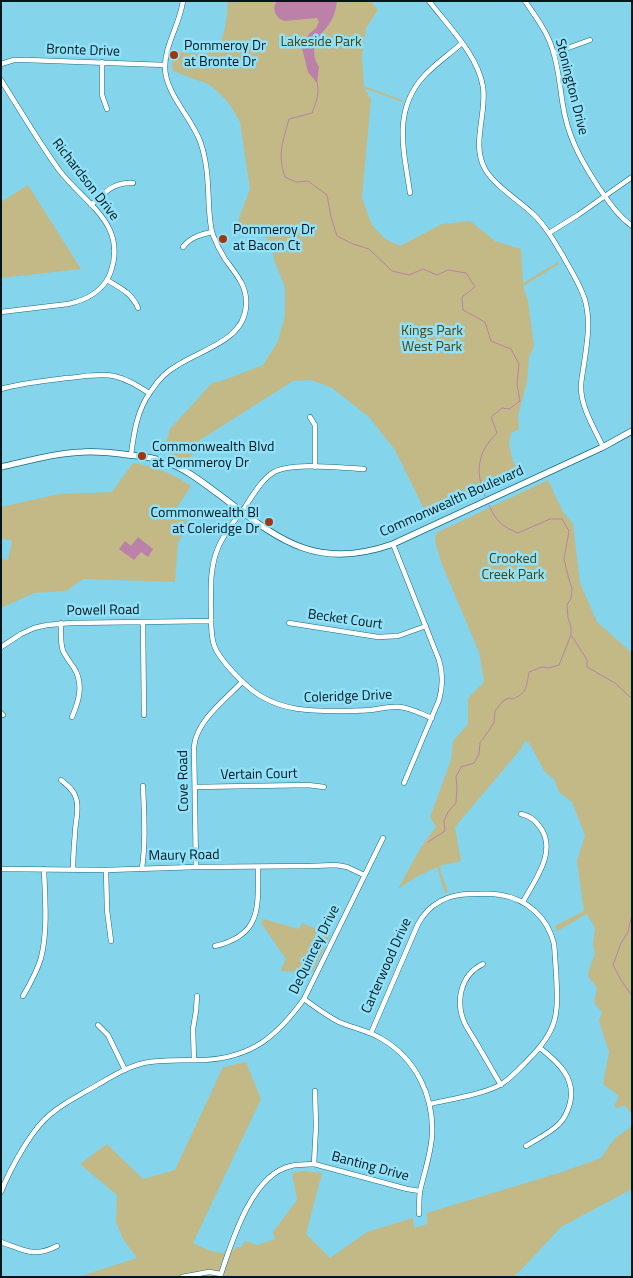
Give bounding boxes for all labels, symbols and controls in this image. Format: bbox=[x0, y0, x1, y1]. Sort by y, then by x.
park label: Lakeside Park bbox=[280, 35, 362, 51]
street label: Stonington Drive bbox=[551, 37, 591, 137]
place label: Pommeroy Dr at Bronte Dr bbox=[184, 39, 266, 72]
street label: Bronte Drive bbox=[46, 41, 120, 61]
marker: Pommeroy Dr at Bronte Dr bbox=[168, 49, 180, 61]
street label: Richardson Drive bbox=[48, 136, 122, 224]
place label: Pommeroy Dr at Bacon Ct bbox=[233, 223, 315, 256]
marker: Pommeroy Dr at Bacon Ct bbox=[217, 233, 229, 245]
park label: Kings Park West Park bbox=[401, 324, 463, 357]
place label: Commonwealth Blvd at Pommeroy Dr bbox=[152, 440, 274, 472]
marker: Commonwealth Blvd at Pommeroy Dr bbox=[136, 450, 148, 462]
street label: Commonwealth Boulevard bbox=[377, 463, 527, 541]
place label: Commonwealth Bl at Coleridge Dr bbox=[151, 506, 259, 538]
marker: Commonwealth Bl at Coleridge Dr bbox=[263, 516, 275, 528]
park label: Crooked Creek Park bbox=[482, 552, 544, 584]
street label: Powell Road bbox=[66, 602, 140, 620]
street label: Becket Court bbox=[306, 606, 384, 634]
street label: Coleridge Drive bbox=[304, 687, 392, 707]
street label: Cove Road bbox=[175, 750, 193, 812]
street label: Vertain Court bbox=[220, 766, 298, 784]
street label: Maury Road bbox=[148, 847, 220, 865]
street label: DeQuincey Drive bbox=[286, 903, 344, 997]
street label: Carterwood Drive bbox=[358, 916, 416, 1016]
street label: Banting Drive bbox=[329, 1149, 411, 1185]

